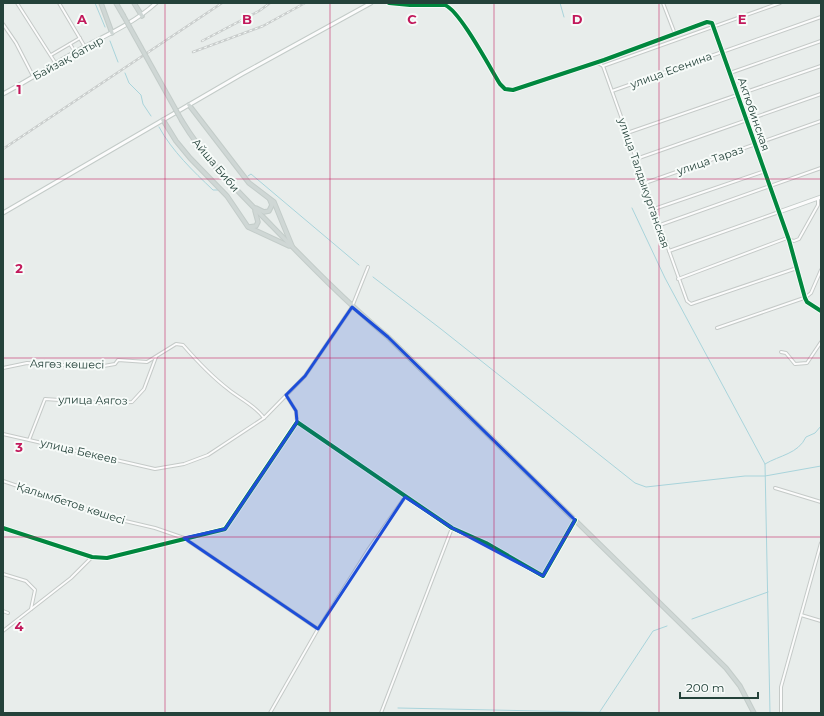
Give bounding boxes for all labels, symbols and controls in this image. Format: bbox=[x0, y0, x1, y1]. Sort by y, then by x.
text: A bbox=[76, 11, 88, 27]
text: B bbox=[242, 11, 252, 27]
text: C bbox=[407, 11, 417, 27]
text: D bbox=[572, 11, 583, 27]
text: E bbox=[738, 11, 747, 27]
street label: Байзақ батыр bbox=[30, 33, 106, 83]
street label: улица Есенина bbox=[627, 49, 714, 92]
street label: Актюбинская bbox=[735, 75, 773, 153]
text: 1 bbox=[16, 81, 22, 97]
street label: улица Талдыкурганская bbox=[615, 115, 673, 250]
street label: Айша Биби bbox=[190, 135, 242, 195]
street label: улица Тараз bbox=[674, 142, 745, 178]
text: 2 bbox=[15, 260, 23, 276]
street label: Аягөз көшесі bbox=[30, 356, 104, 372]
street label: улица Аягоз bbox=[57, 392, 128, 408]
street label: улица Бекеев bbox=[38, 435, 119, 467]
text: 3 bbox=[14, 439, 23, 455]
street label: Қалымбетов көшесі bbox=[15, 479, 127, 527]
text: 4 bbox=[15, 618, 24, 634]
scale bar bbox=[680, 674, 758, 700]
text: 200 m bbox=[686, 680, 725, 695]

